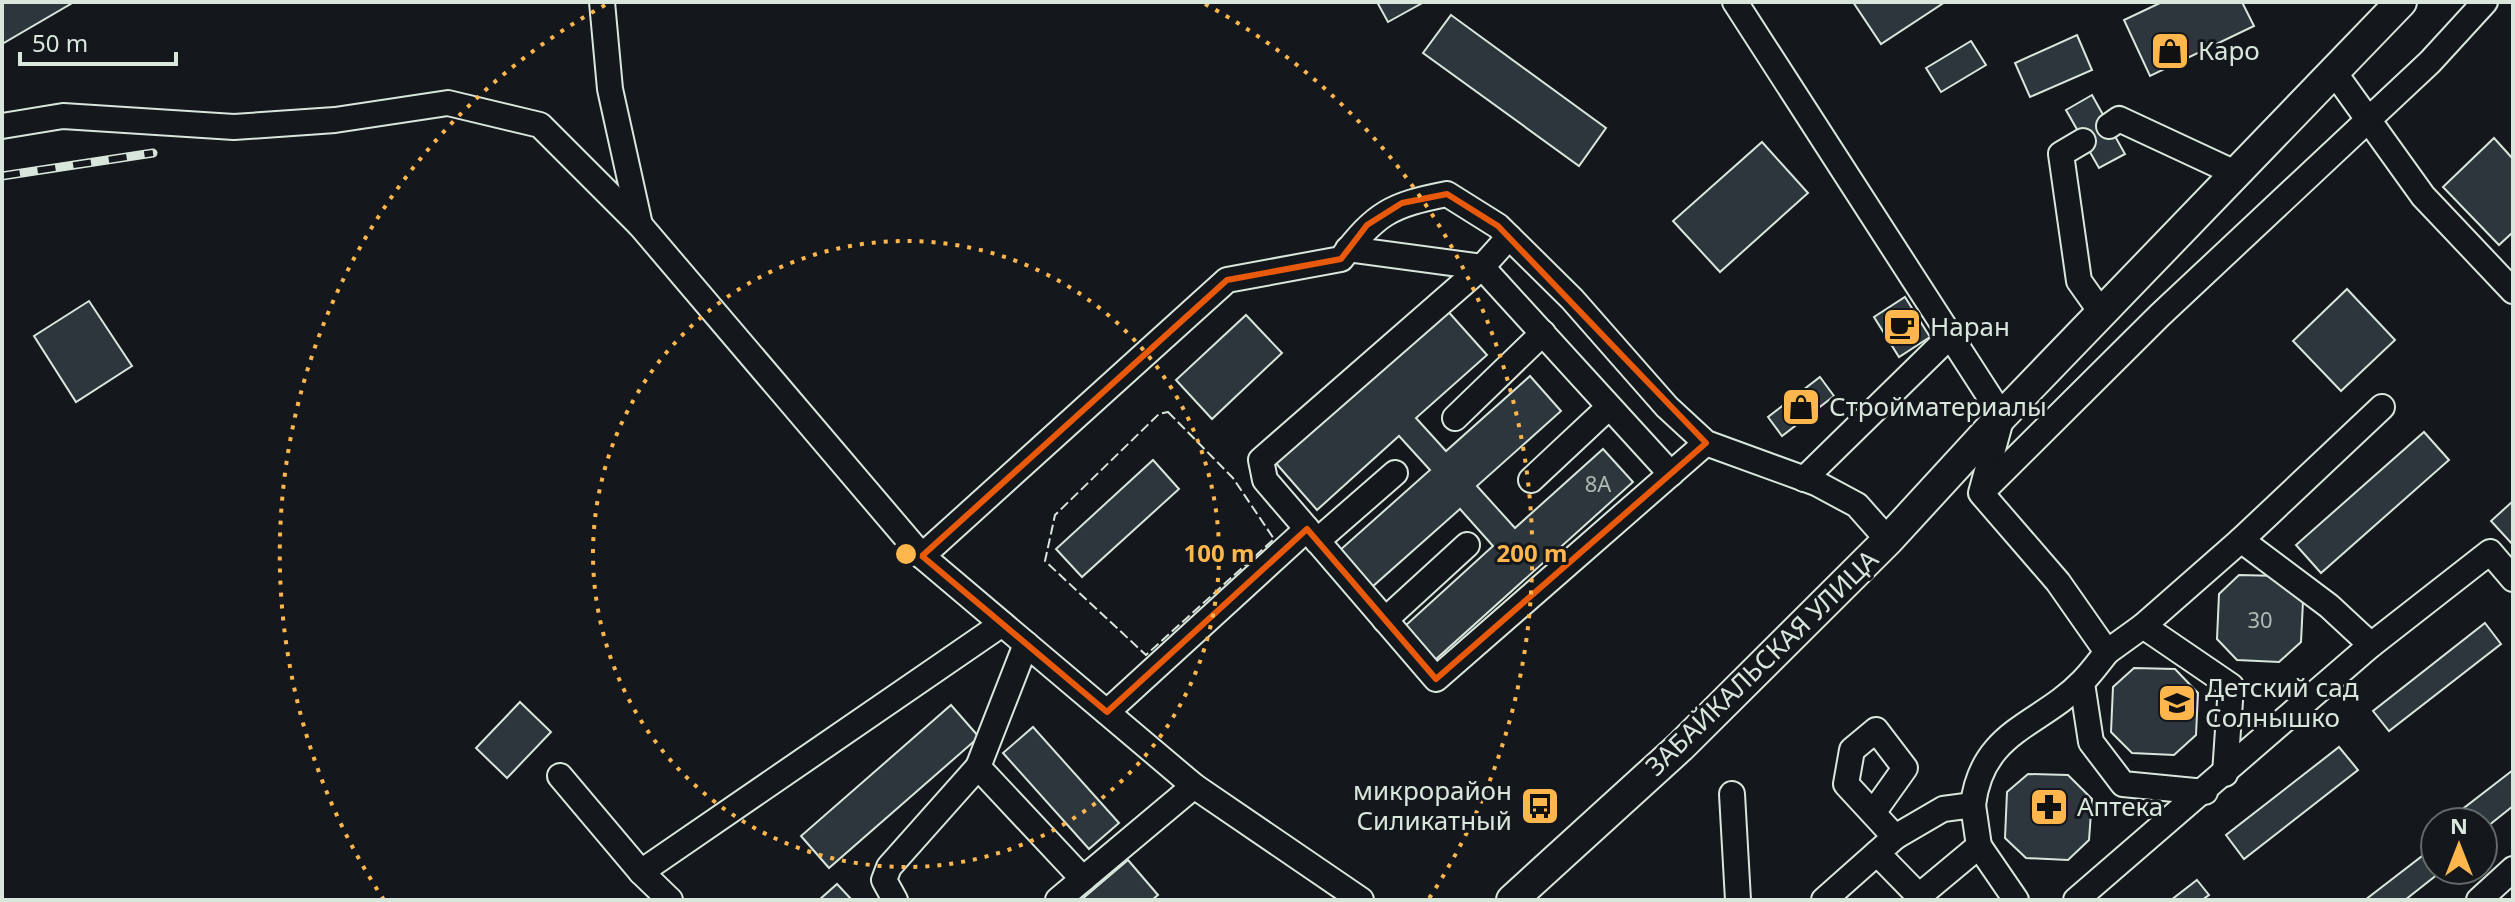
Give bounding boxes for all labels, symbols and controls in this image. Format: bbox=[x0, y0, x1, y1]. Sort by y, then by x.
scale bar bbox=[20, 16, 176, 66]
text: 50 m bbox=[32, 26, 88, 59]
shop icon: Каро bbox=[2149, 30, 2191, 72]
place label: Каро bbox=[2198, 32, 2260, 68]
cafe icon: Наран bbox=[1881, 306, 1923, 348]
place label: Наран bbox=[1930, 308, 2010, 344]
shop icon: Стройматериалы bbox=[1780, 386, 1822, 428]
place label: Стройматериалы bbox=[1829, 388, 2047, 424]
house number: 8А bbox=[1585, 468, 1612, 498]
text: 100 m bbox=[1184, 536, 1254, 569]
text: 200 m bbox=[1497, 536, 1567, 569]
centre of rings bbox=[892, 540, 920, 568]
street label: ЗАБАЙКАЛЬСКАЯ УЛИЦА bbox=[1637, 541, 1886, 783]
house number: 30 bbox=[2247, 604, 2273, 634]
place label: Детский сад Солнышко bbox=[2205, 669, 2359, 735]
school or university icon: Детский сад Солнышко bbox=[2156, 682, 2198, 724]
place label: микрорайон Силикатный bbox=[1353, 772, 1512, 838]
bus stop icon: микрорайон Силикатный bbox=[1519, 785, 1561, 827]
pharmacy icon: Аптека bbox=[2028, 786, 2070, 828]
place label: Аптека bbox=[2077, 788, 2163, 824]
north arrow bbox=[2419, 806, 2499, 886]
text: N bbox=[2450, 810, 2468, 840]

